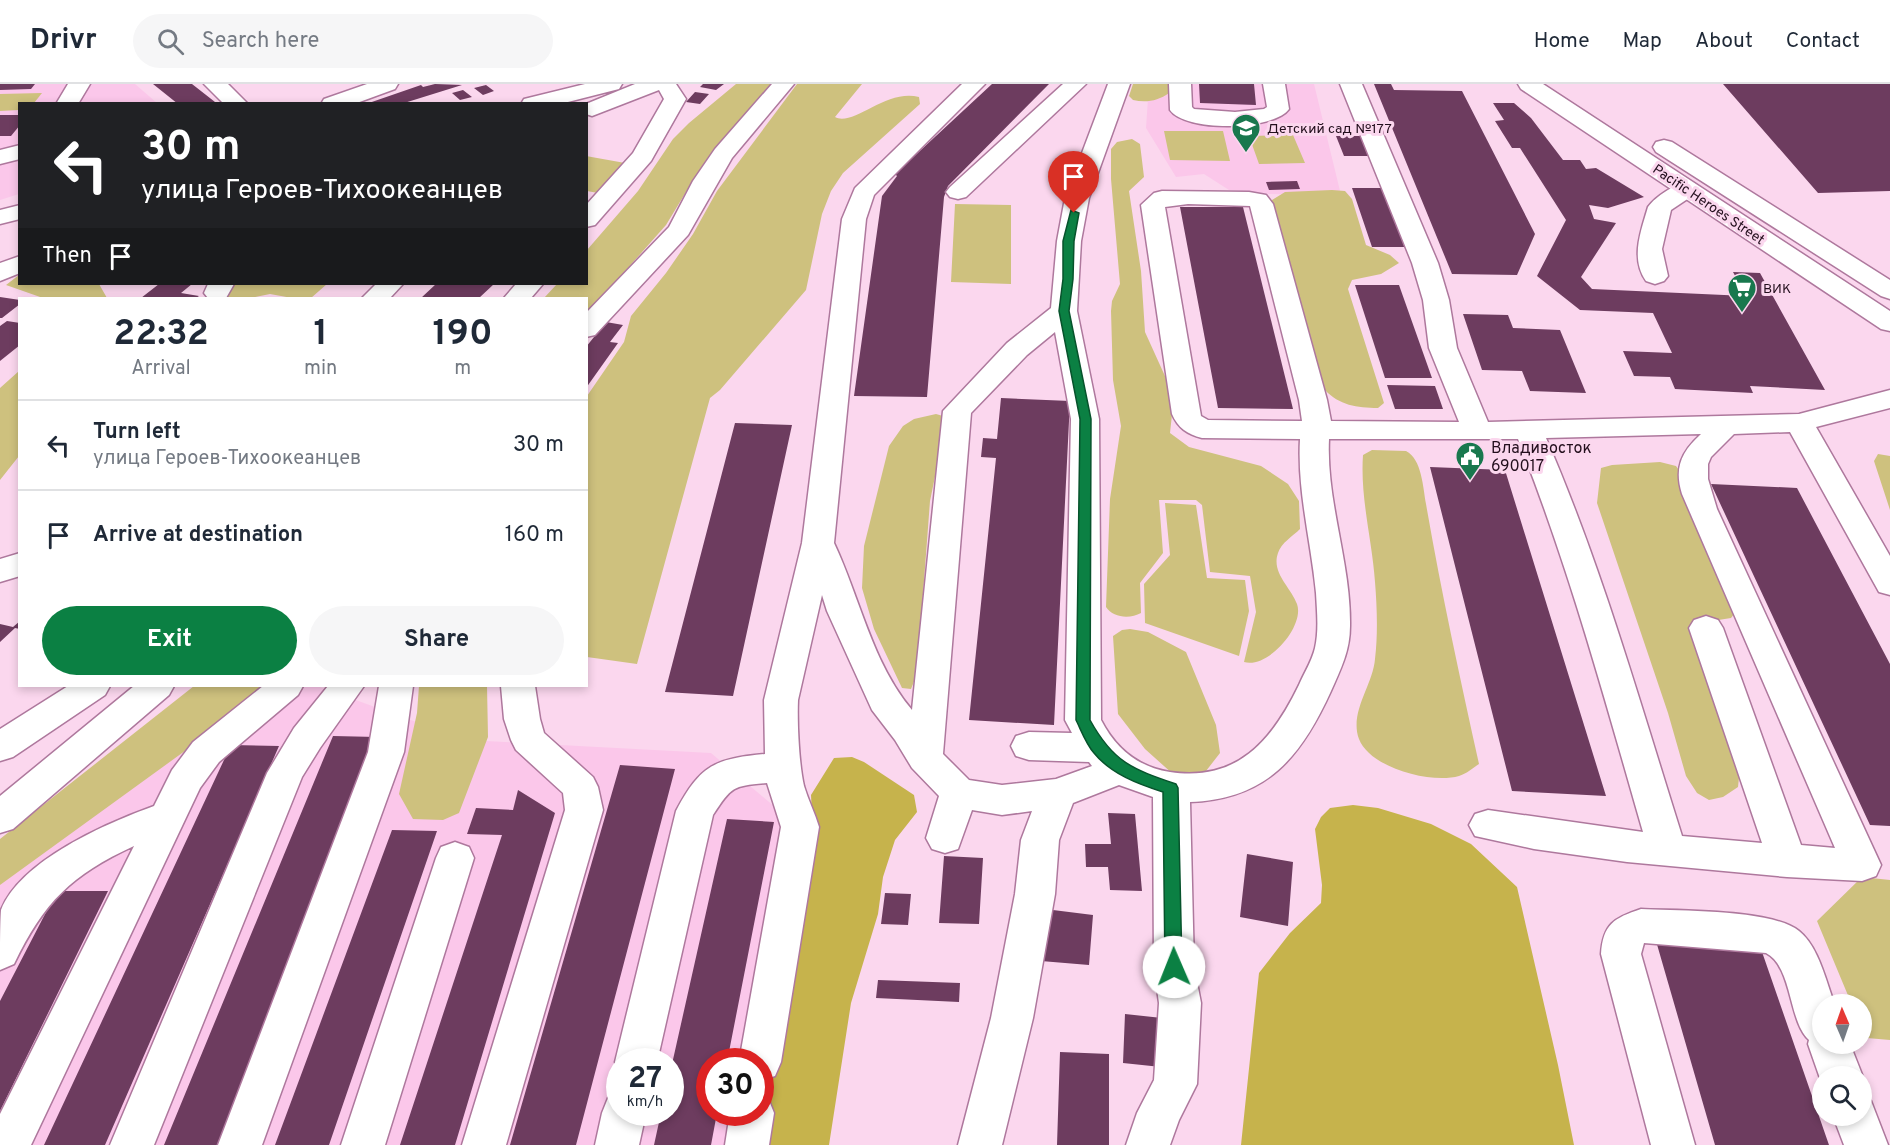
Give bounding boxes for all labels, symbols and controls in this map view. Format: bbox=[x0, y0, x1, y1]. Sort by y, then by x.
search box bbox=[133, 14, 553, 68]
text: Drivr bbox=[30, 23, 97, 59]
icon: search bbox=[154, 25, 187, 58]
text: Search here bbox=[202, 28, 319, 55]
text: Home bbox=[1534, 28, 1590, 55]
text: Map bbox=[1623, 28, 1662, 55]
text: About bbox=[1695, 28, 1753, 55]
text: Contact bbox=[1786, 28, 1860, 55]
school or university icon: Детский сад №177 bbox=[1230, 112, 1262, 154]
place label: Детский сад №177 bbox=[1267, 121, 1392, 138]
text: 30 m bbox=[141, 122, 240, 175]
icon: left bbox=[42, 126, 120, 204]
pin bbox=[1048, 151, 1099, 213]
icon: arrive bbox=[1057, 160, 1090, 193]
street label: Pacific Heroes Street bbox=[1649, 161, 1767, 249]
text: улица Героев-Тихоокеанцев bbox=[141, 174, 503, 208]
icon: arrive bbox=[104, 240, 137, 273]
text: Then bbox=[42, 243, 92, 270]
supermarket icon: ВИК bbox=[1726, 272, 1758, 314]
place label: ВИК bbox=[1763, 281, 1791, 298]
text: 22:32 bbox=[113, 312, 209, 358]
text: 1 bbox=[313, 312, 328, 358]
text: 190 bbox=[432, 312, 493, 358]
text: Arrival bbox=[131, 356, 191, 382]
text: min bbox=[304, 356, 337, 382]
text: m bbox=[454, 356, 471, 382]
text: Turn left bbox=[93, 419, 181, 446]
icon: left bbox=[42, 429, 75, 462]
text: 30 m bbox=[513, 432, 564, 459]
place label: Владивосток 690017 bbox=[1491, 439, 1592, 477]
public building icon: Владивосток 690017 bbox=[1454, 440, 1486, 482]
text: улица Героев-Тихоокеанцев bbox=[93, 446, 361, 472]
icon: arrive bbox=[42, 519, 75, 552]
text: Arrive at destination bbox=[93, 522, 303, 549]
text: 160 m bbox=[505, 522, 564, 549]
button: Exit bbox=[42, 606, 297, 675]
button: Share bbox=[309, 606, 564, 675]
position arrow bbox=[1142, 935, 1206, 999]
north arrow bbox=[1812, 994, 1872, 1054]
map controls bbox=[1812, 994, 1872, 1126]
speed limit sign: 30 bbox=[696, 1048, 774, 1126]
text: 27 bbox=[628, 1061, 662, 1098]
button: search bbox=[1812, 1066, 1872, 1126]
text: km/h bbox=[627, 1093, 663, 1112]

